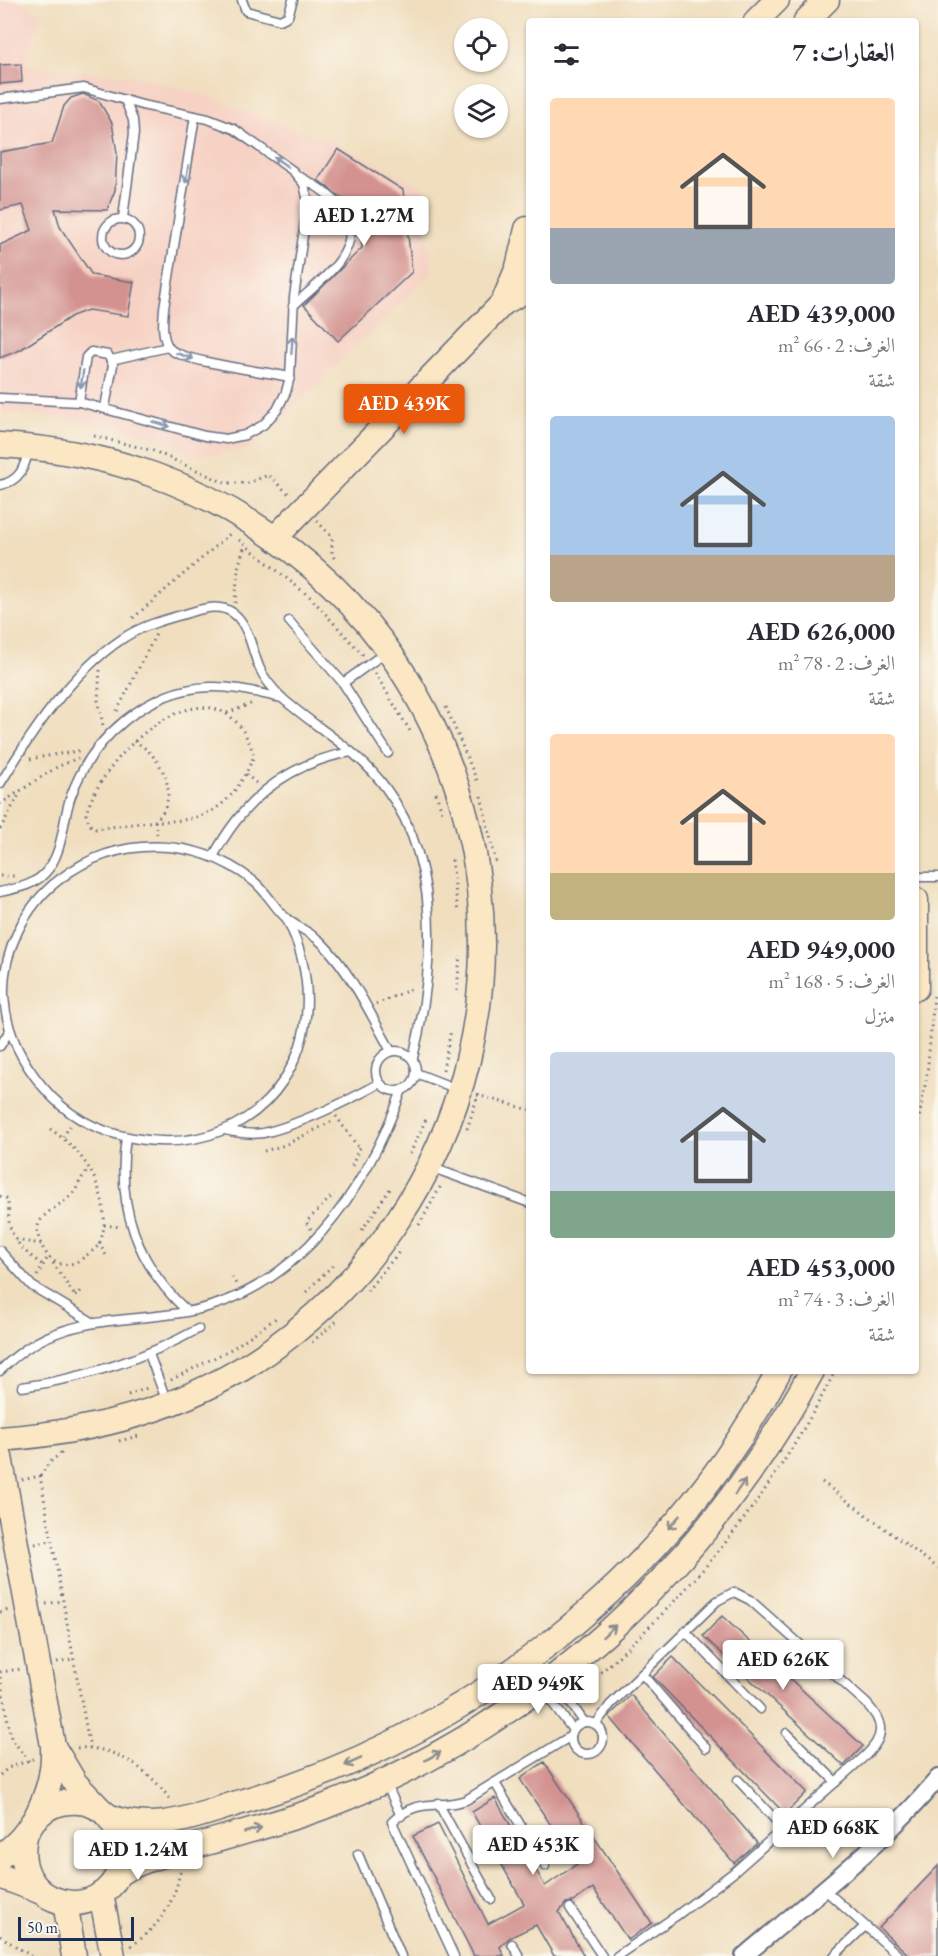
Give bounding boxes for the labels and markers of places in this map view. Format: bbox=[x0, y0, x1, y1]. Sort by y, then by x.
pin: AED 1.27M bbox=[295, 196, 433, 247]
pin: AED 439K bbox=[342, 384, 466, 435]
pin: AED 626K bbox=[721, 1640, 845, 1691]
pin: AED 949K bbox=[476, 1664, 600, 1715]
pin: AED 668K bbox=[771, 1808, 895, 1859]
pin: AED 453K bbox=[471, 1825, 595, 1876]
pin: AED 1.24M bbox=[69, 1830, 207, 1881]

